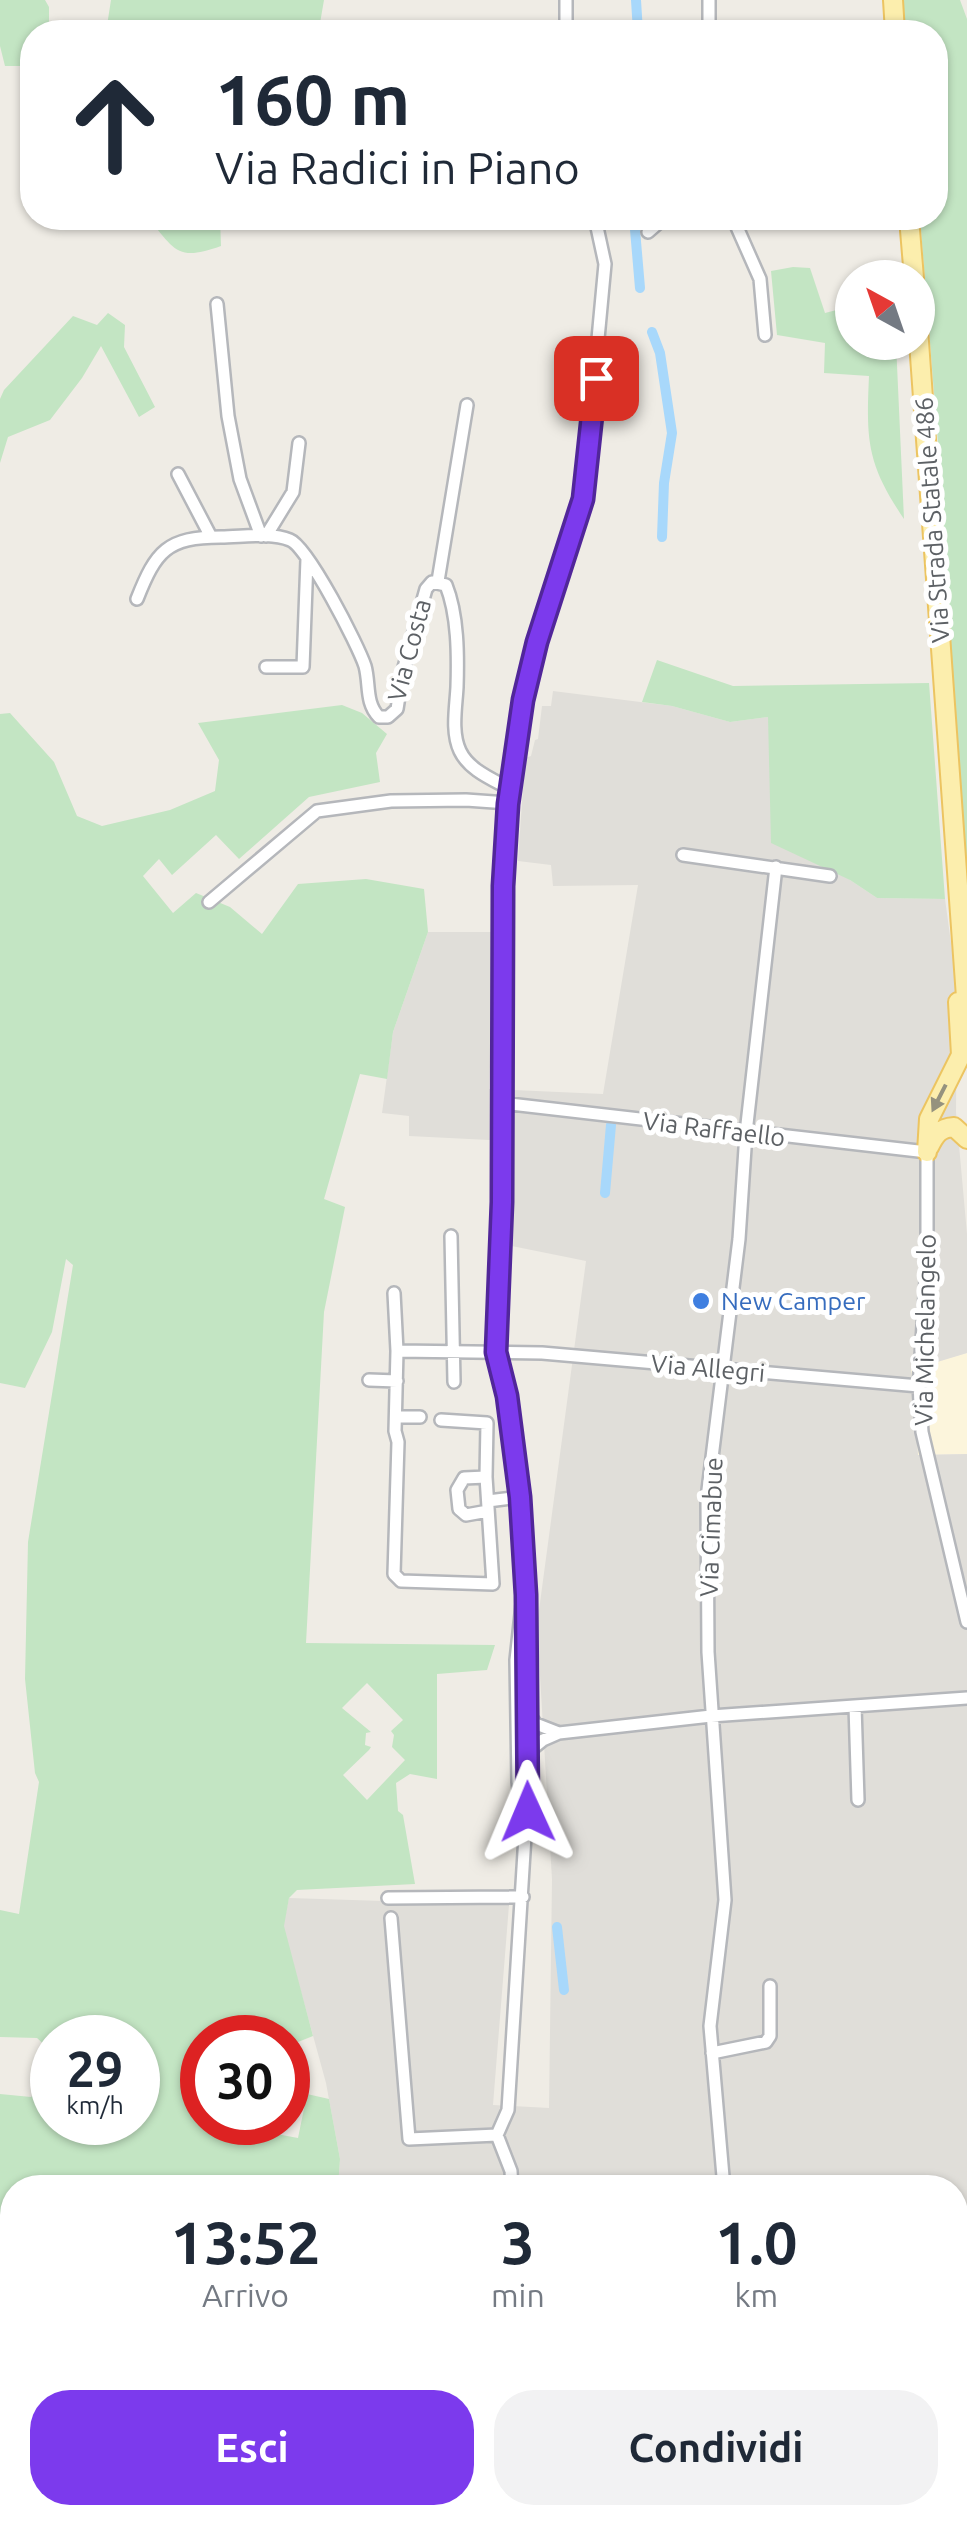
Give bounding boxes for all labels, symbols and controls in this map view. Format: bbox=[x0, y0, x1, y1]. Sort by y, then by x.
icon: ahead bbox=[50, 60, 180, 190]
text: 160 m bbox=[215, 60, 410, 138]
text: Via Radici in Piano bbox=[215, 142, 580, 193]
north arrow bbox=[835, 260, 935, 360]
map controls bbox=[835, 260, 935, 360]
pin bbox=[554, 336, 639, 421]
icon: arrive bbox=[569, 351, 624, 406]
street label: Via Strada Statale 486 bbox=[909, 396, 955, 644]
street label: Via Costa bbox=[382, 596, 436, 704]
one-way arrow bbox=[931, 1083, 948, 1112]
street label: Via Raffaello bbox=[641, 1106, 787, 1152]
street label: Via Michelangelo bbox=[909, 1234, 941, 1426]
place label: New Camper bbox=[721, 1287, 866, 1315]
marker: New Camper bbox=[690, 1290, 712, 1312]
street label: Via Allegri bbox=[650, 1349, 766, 1387]
street label: Via Cimabue bbox=[695, 1457, 727, 1597]
position arrow bbox=[476, 1760, 580, 1864]
speed limit sign: 30 bbox=[180, 2015, 310, 2145]
text: 29 bbox=[67, 2040, 123, 2096]
text: km/h bbox=[66, 2091, 124, 2119]
text: 13:52 bbox=[170, 2208, 321, 2275]
text: 3 bbox=[501, 2208, 535, 2275]
text: 1.0 bbox=[715, 2208, 798, 2275]
text: Arrivo bbox=[202, 2277, 289, 2313]
text: min bbox=[491, 2277, 545, 2313]
text: km bbox=[734, 2277, 778, 2313]
button: Esci bbox=[30, 2390, 474, 2505]
button: Condividi bbox=[494, 2390, 938, 2505]

